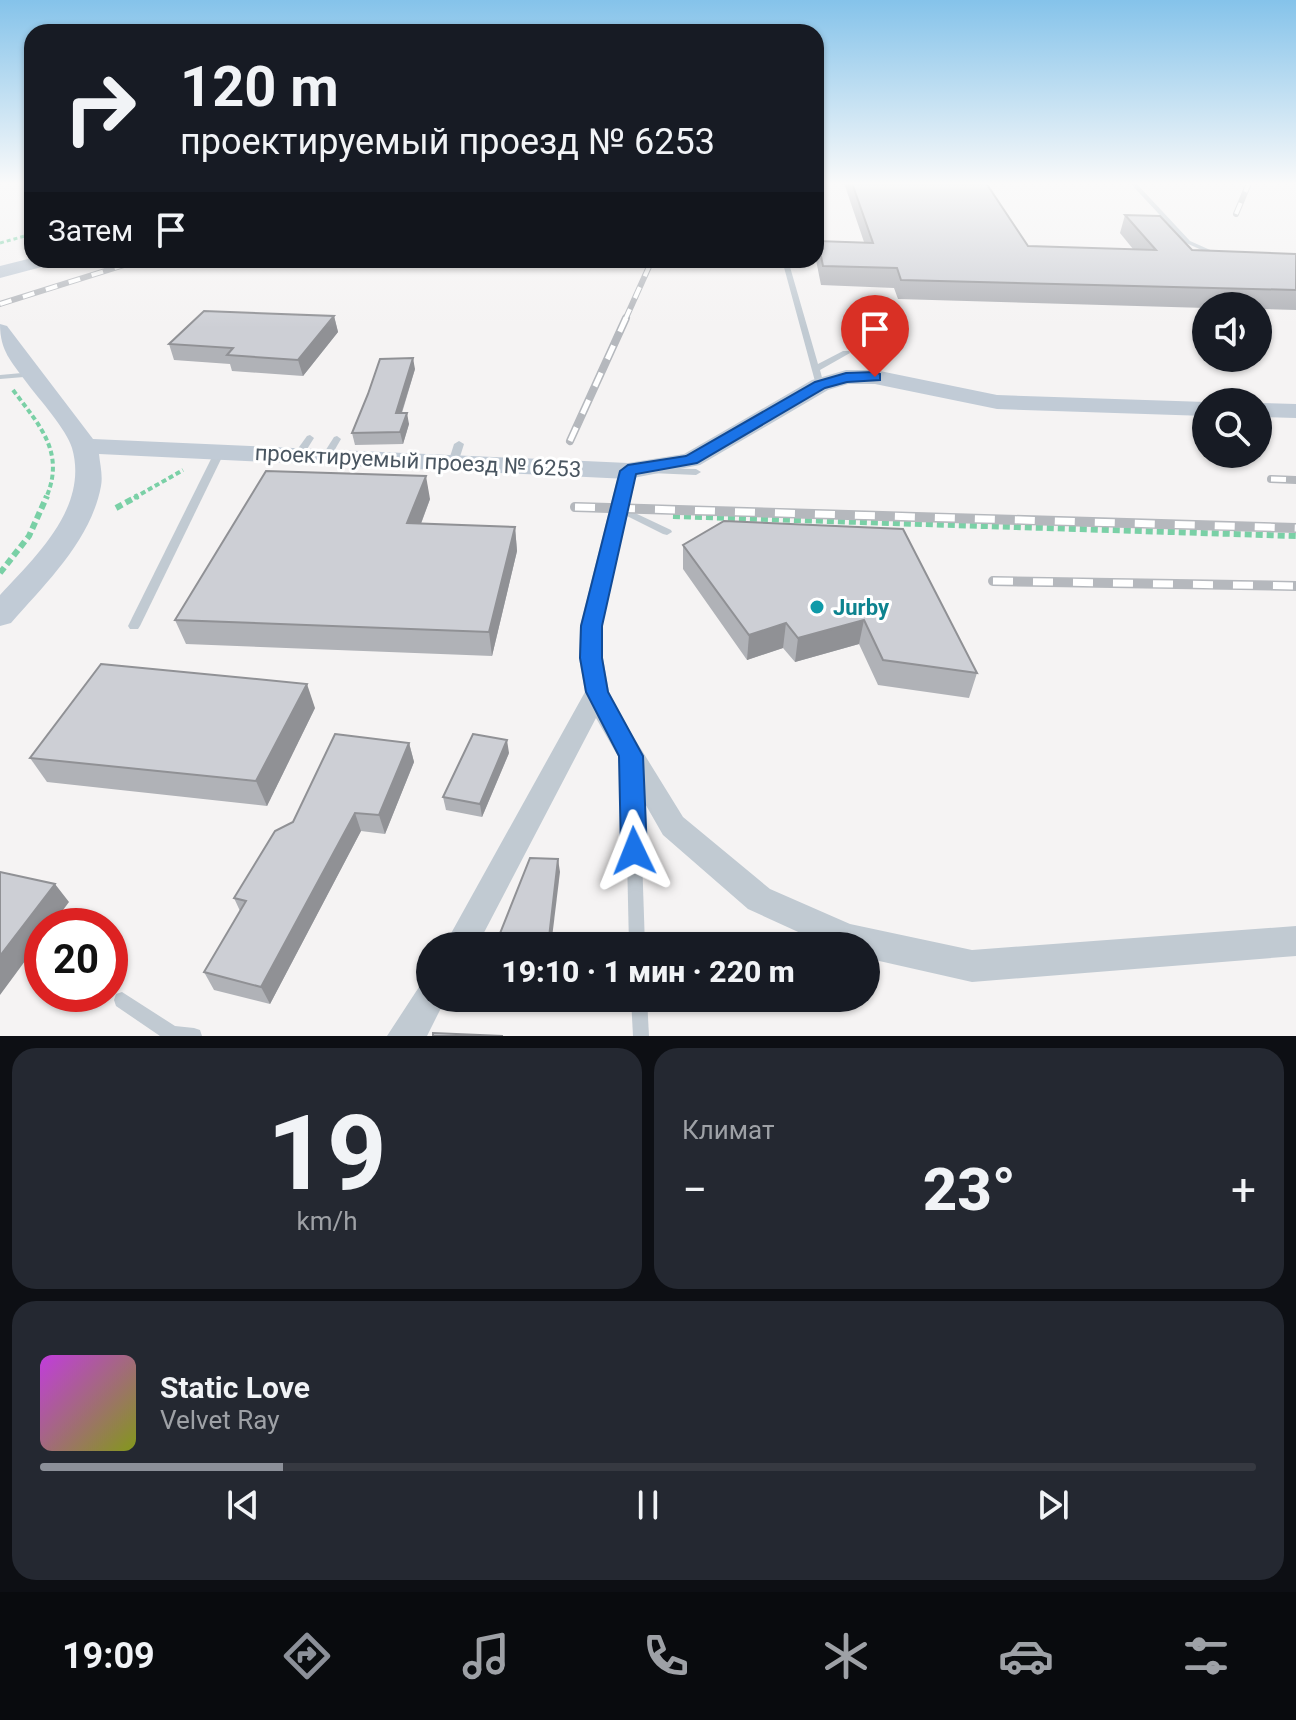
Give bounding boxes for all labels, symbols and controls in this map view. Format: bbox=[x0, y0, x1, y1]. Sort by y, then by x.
text: 120 m bbox=[180, 54, 339, 120]
icon: right bbox=[48, 56, 152, 160]
text: проектируемый проезд № 6253 bbox=[180, 121, 715, 163]
icon: arrive bbox=[149, 208, 193, 252]
text: Затем bbox=[48, 213, 133, 248]
map controls bbox=[1192, 292, 1272, 468]
button: sound bbox=[1192, 292, 1272, 372]
pin bbox=[841, 295, 909, 377]
icon: arrive bbox=[853, 307, 897, 351]
button: search bbox=[1192, 388, 1272, 468]
street label: проектируемый проезд № 6253 bbox=[254, 440, 582, 482]
place label: Jurby bbox=[833, 595, 890, 620]
marker: Jurby bbox=[808, 598, 826, 616]
position arrow bbox=[592, 809, 676, 893]
speed limit sign: 20 bbox=[24, 908, 128, 1012]
text: 19:10 · 1 мин · 220 m bbox=[501, 954, 795, 989]
text: 19 bbox=[267, 1093, 387, 1214]
text: Климат bbox=[682, 1115, 774, 1145]
text: 23° bbox=[923, 1154, 1016, 1225]
text: − bbox=[682, 1164, 707, 1216]
text: + bbox=[1231, 1164, 1256, 1216]
text: km/h bbox=[296, 1206, 358, 1236]
text: Static Love bbox=[160, 1370, 310, 1405]
text: Velvet Ray bbox=[160, 1405, 280, 1435]
icon: previous bbox=[221, 1483, 265, 1527]
icon: pause bbox=[626, 1483, 670, 1527]
icon: next bbox=[1031, 1483, 1075, 1527]
icon: directions bbox=[279, 1628, 335, 1684]
icon: music bbox=[458, 1628, 514, 1684]
icon: phone bbox=[638, 1628, 694, 1684]
icon: climate bbox=[818, 1628, 874, 1684]
icon: car bbox=[998, 1628, 1054, 1684]
icon: filters bbox=[1178, 1628, 1234, 1684]
text: 19:09 bbox=[62, 1635, 155, 1677]

